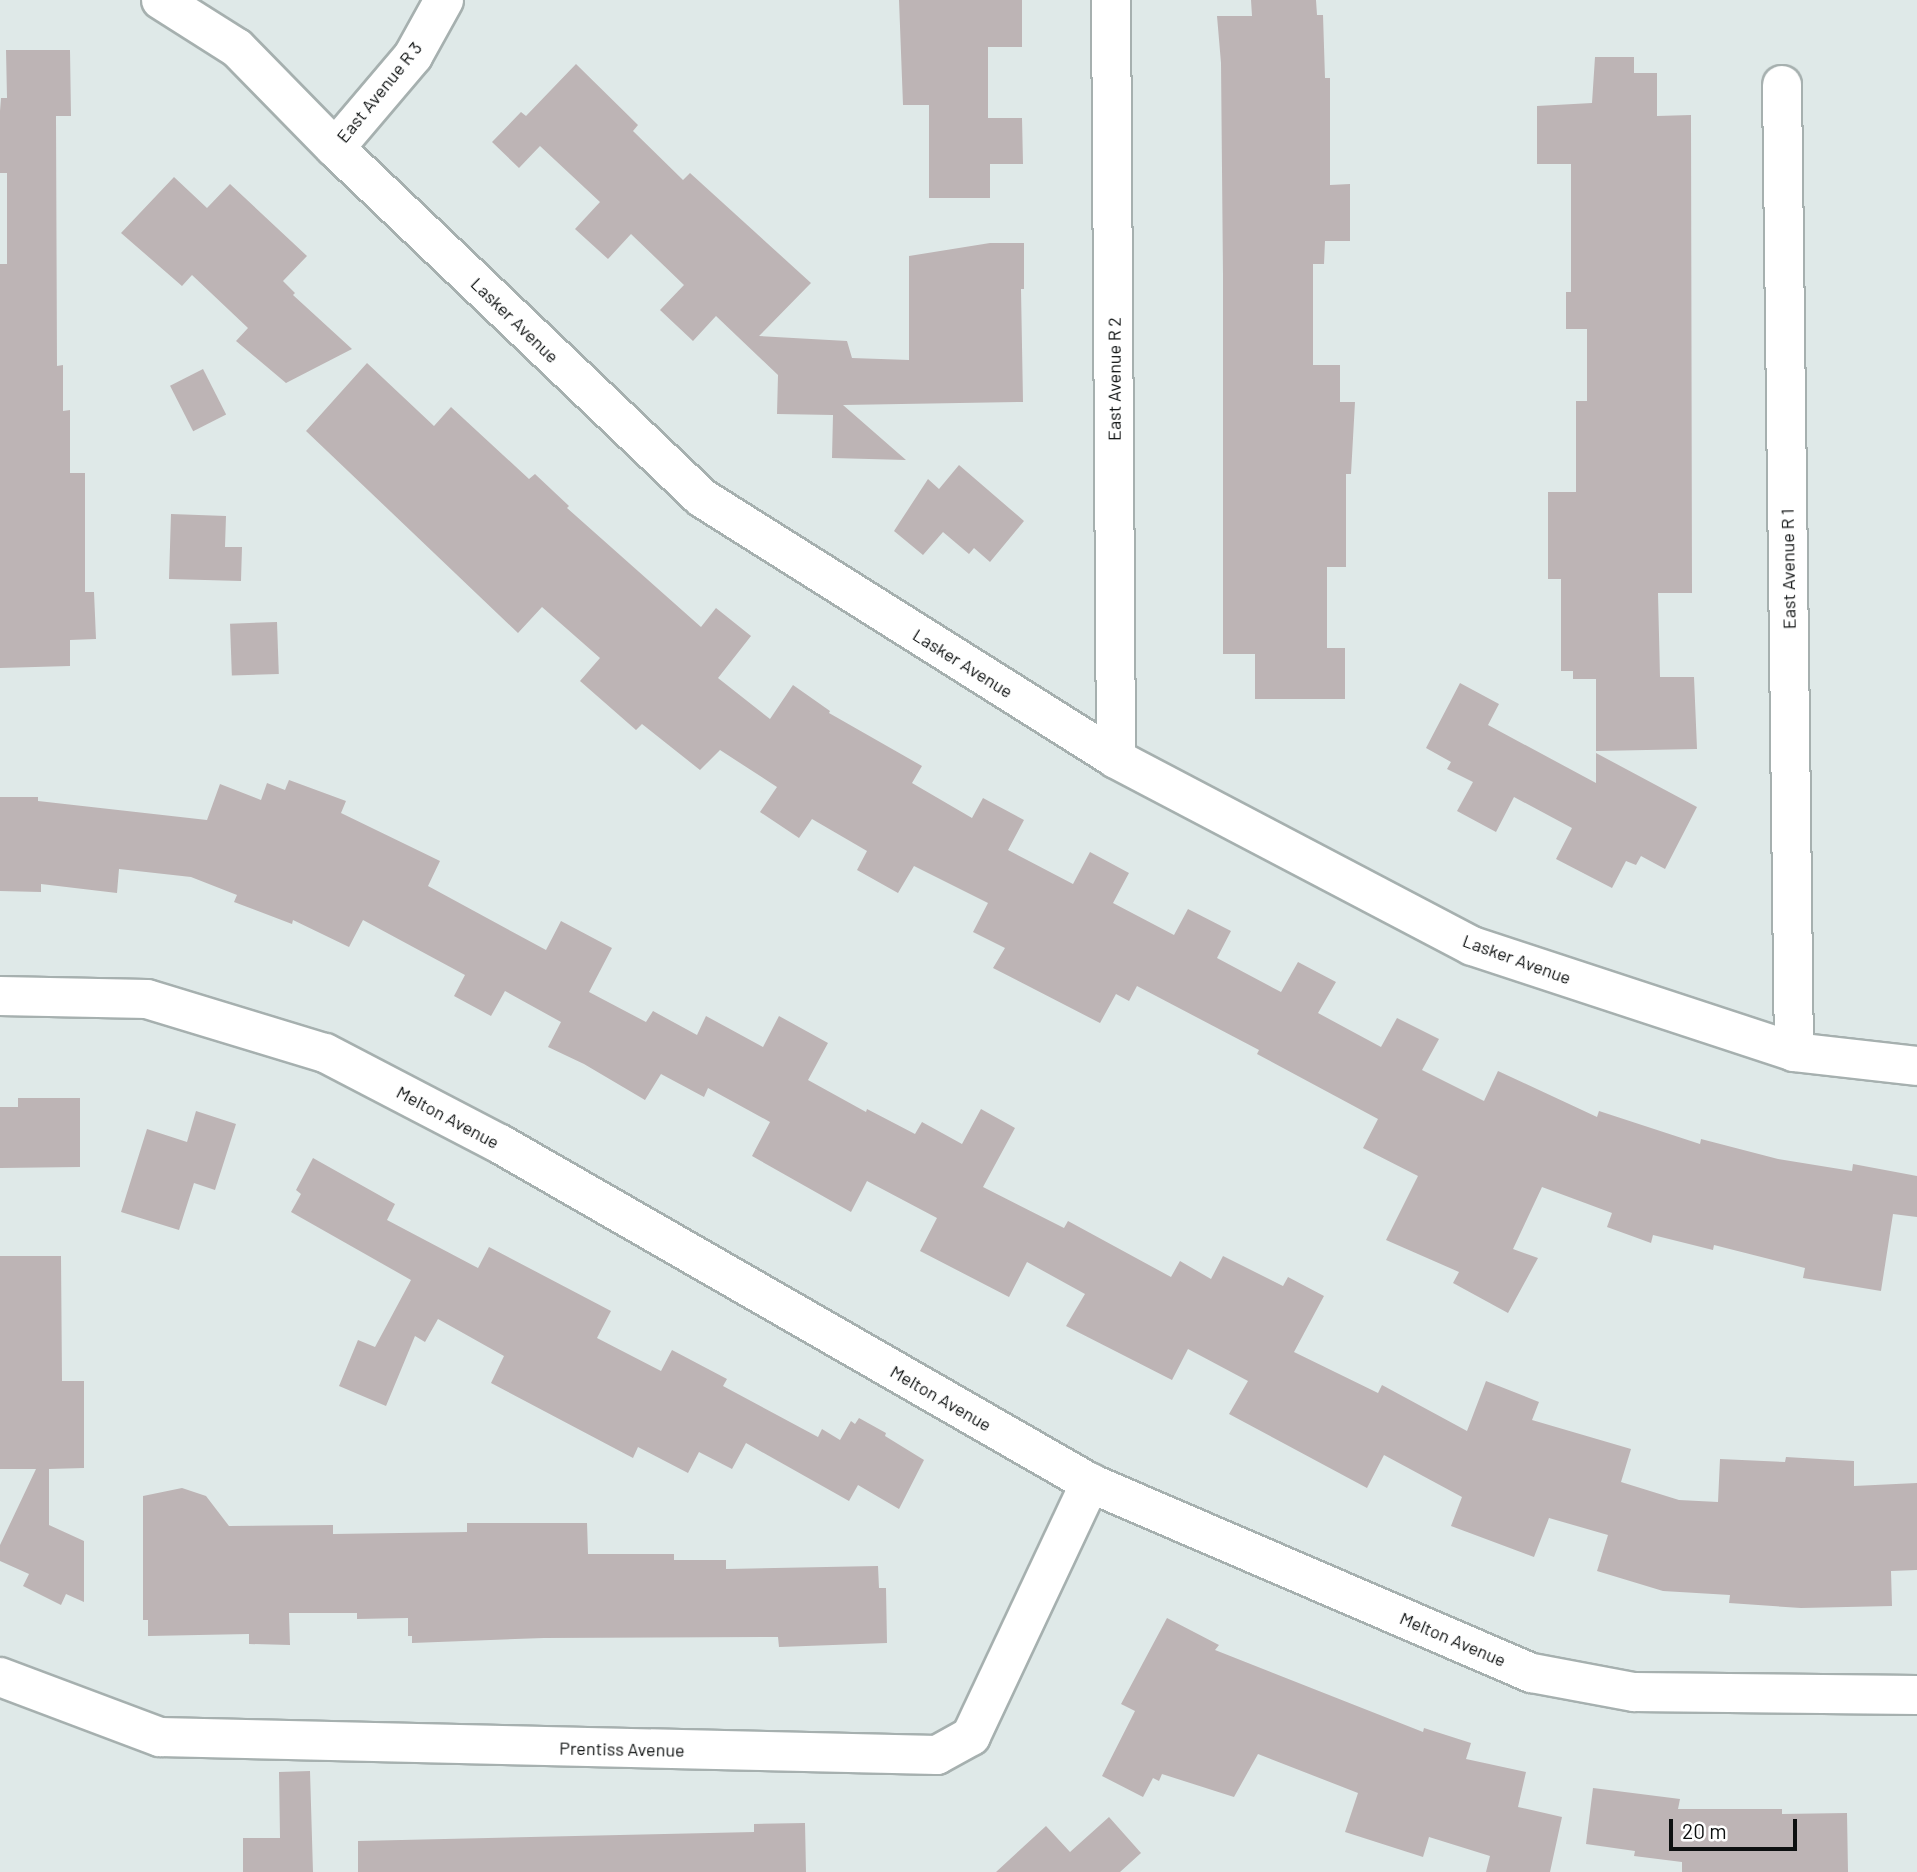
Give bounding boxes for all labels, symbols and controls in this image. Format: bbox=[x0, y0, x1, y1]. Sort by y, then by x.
street label: East Avenue R 3 bbox=[332, 37, 426, 147]
street label: Lasker Avenue bbox=[467, 273, 563, 367]
street label: East Avenue R 2 bbox=[1103, 317, 1125, 441]
street label: East Avenue R 1 bbox=[1776, 509, 1800, 629]
street label: Lasker Avenue bbox=[909, 624, 1017, 702]
street label: Lasker Avenue bbox=[1460, 929, 1574, 989]
street label: Melton Avenue bbox=[393, 1081, 503, 1153]
street label: Melton Avenue bbox=[887, 1360, 995, 1436]
street label: Melton Avenue bbox=[1397, 1607, 1509, 1671]
street label: Prentiss Avenue bbox=[559, 1737, 685, 1761]
scale bar bbox=[1672, 1806, 1800, 1850]
text: 20 m bbox=[1682, 1818, 1727, 1843]

